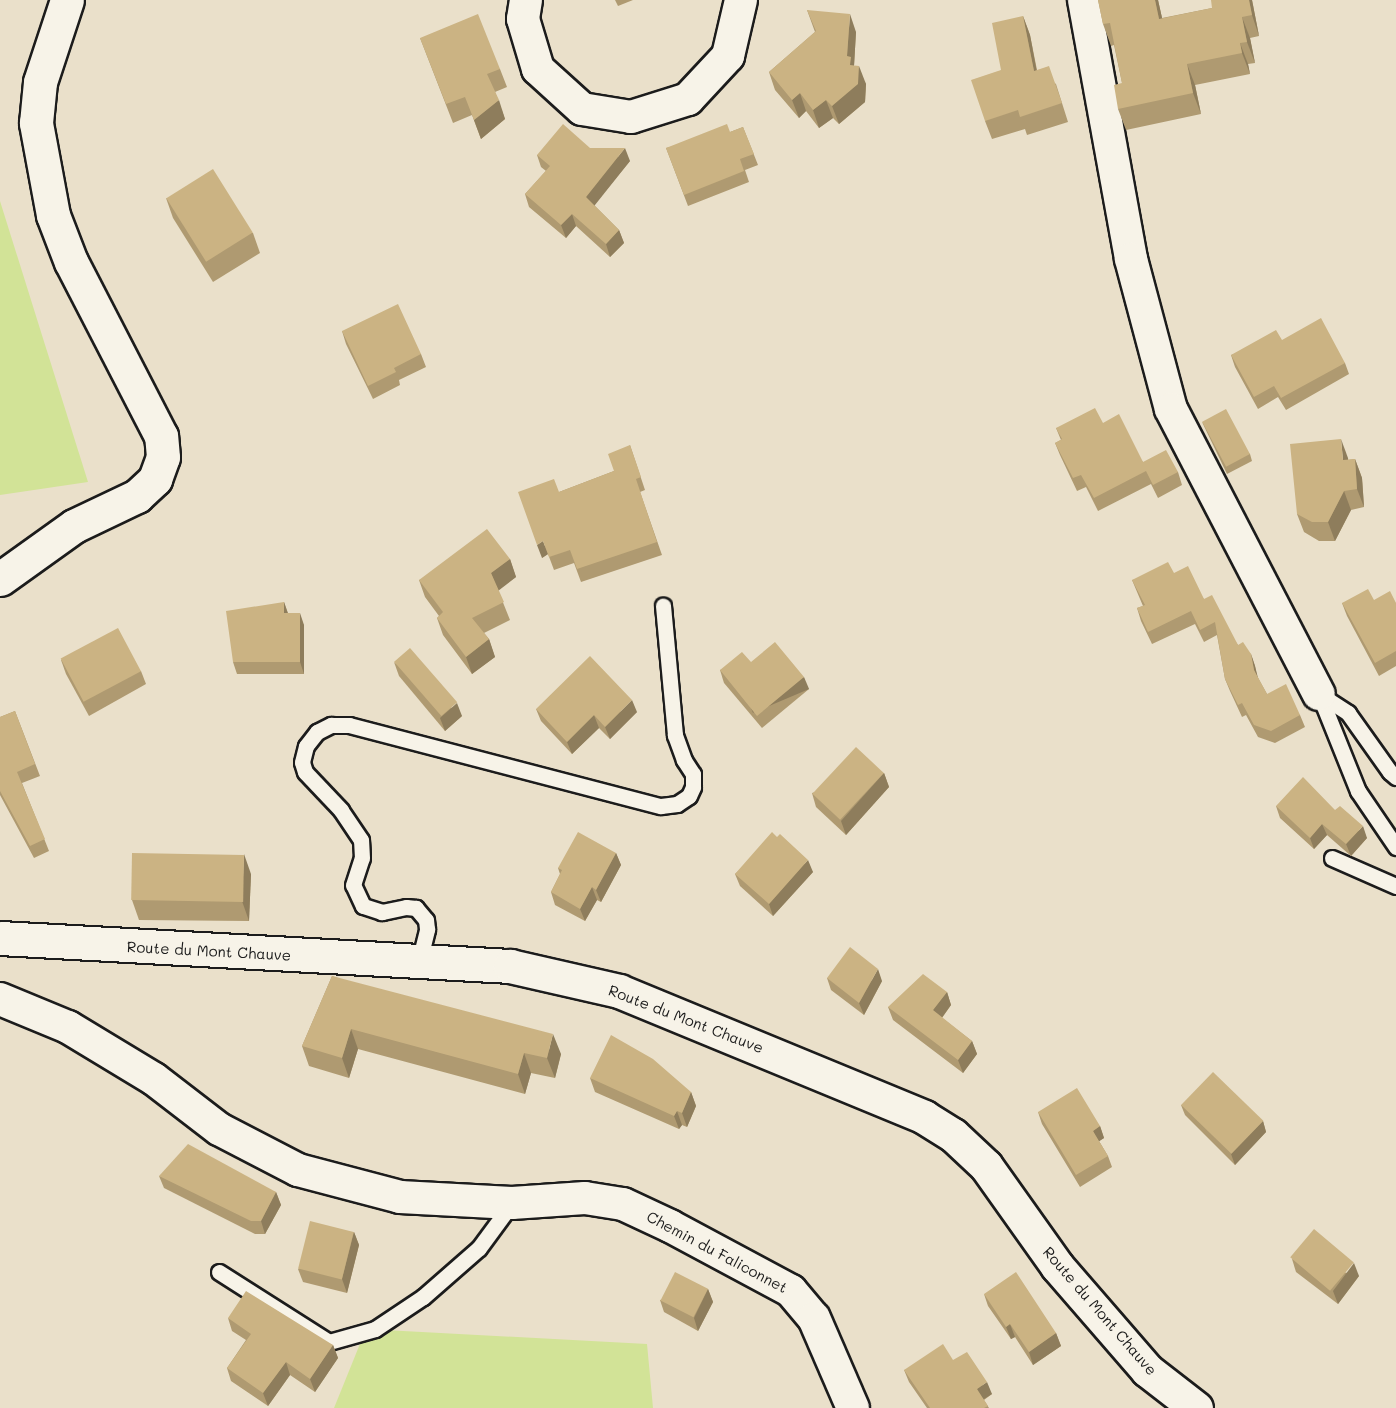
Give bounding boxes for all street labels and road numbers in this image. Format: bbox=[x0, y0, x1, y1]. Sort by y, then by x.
street label: Route du Mont Chauve bbox=[126, 938, 292, 964]
street label: Route du Mont Chauve bbox=[606, 981, 766, 1057]
street label: Chemin du Faliconnet bbox=[643, 1207, 791, 1297]
street label: Route du Mont Chauve bbox=[1039, 1243, 1161, 1379]

